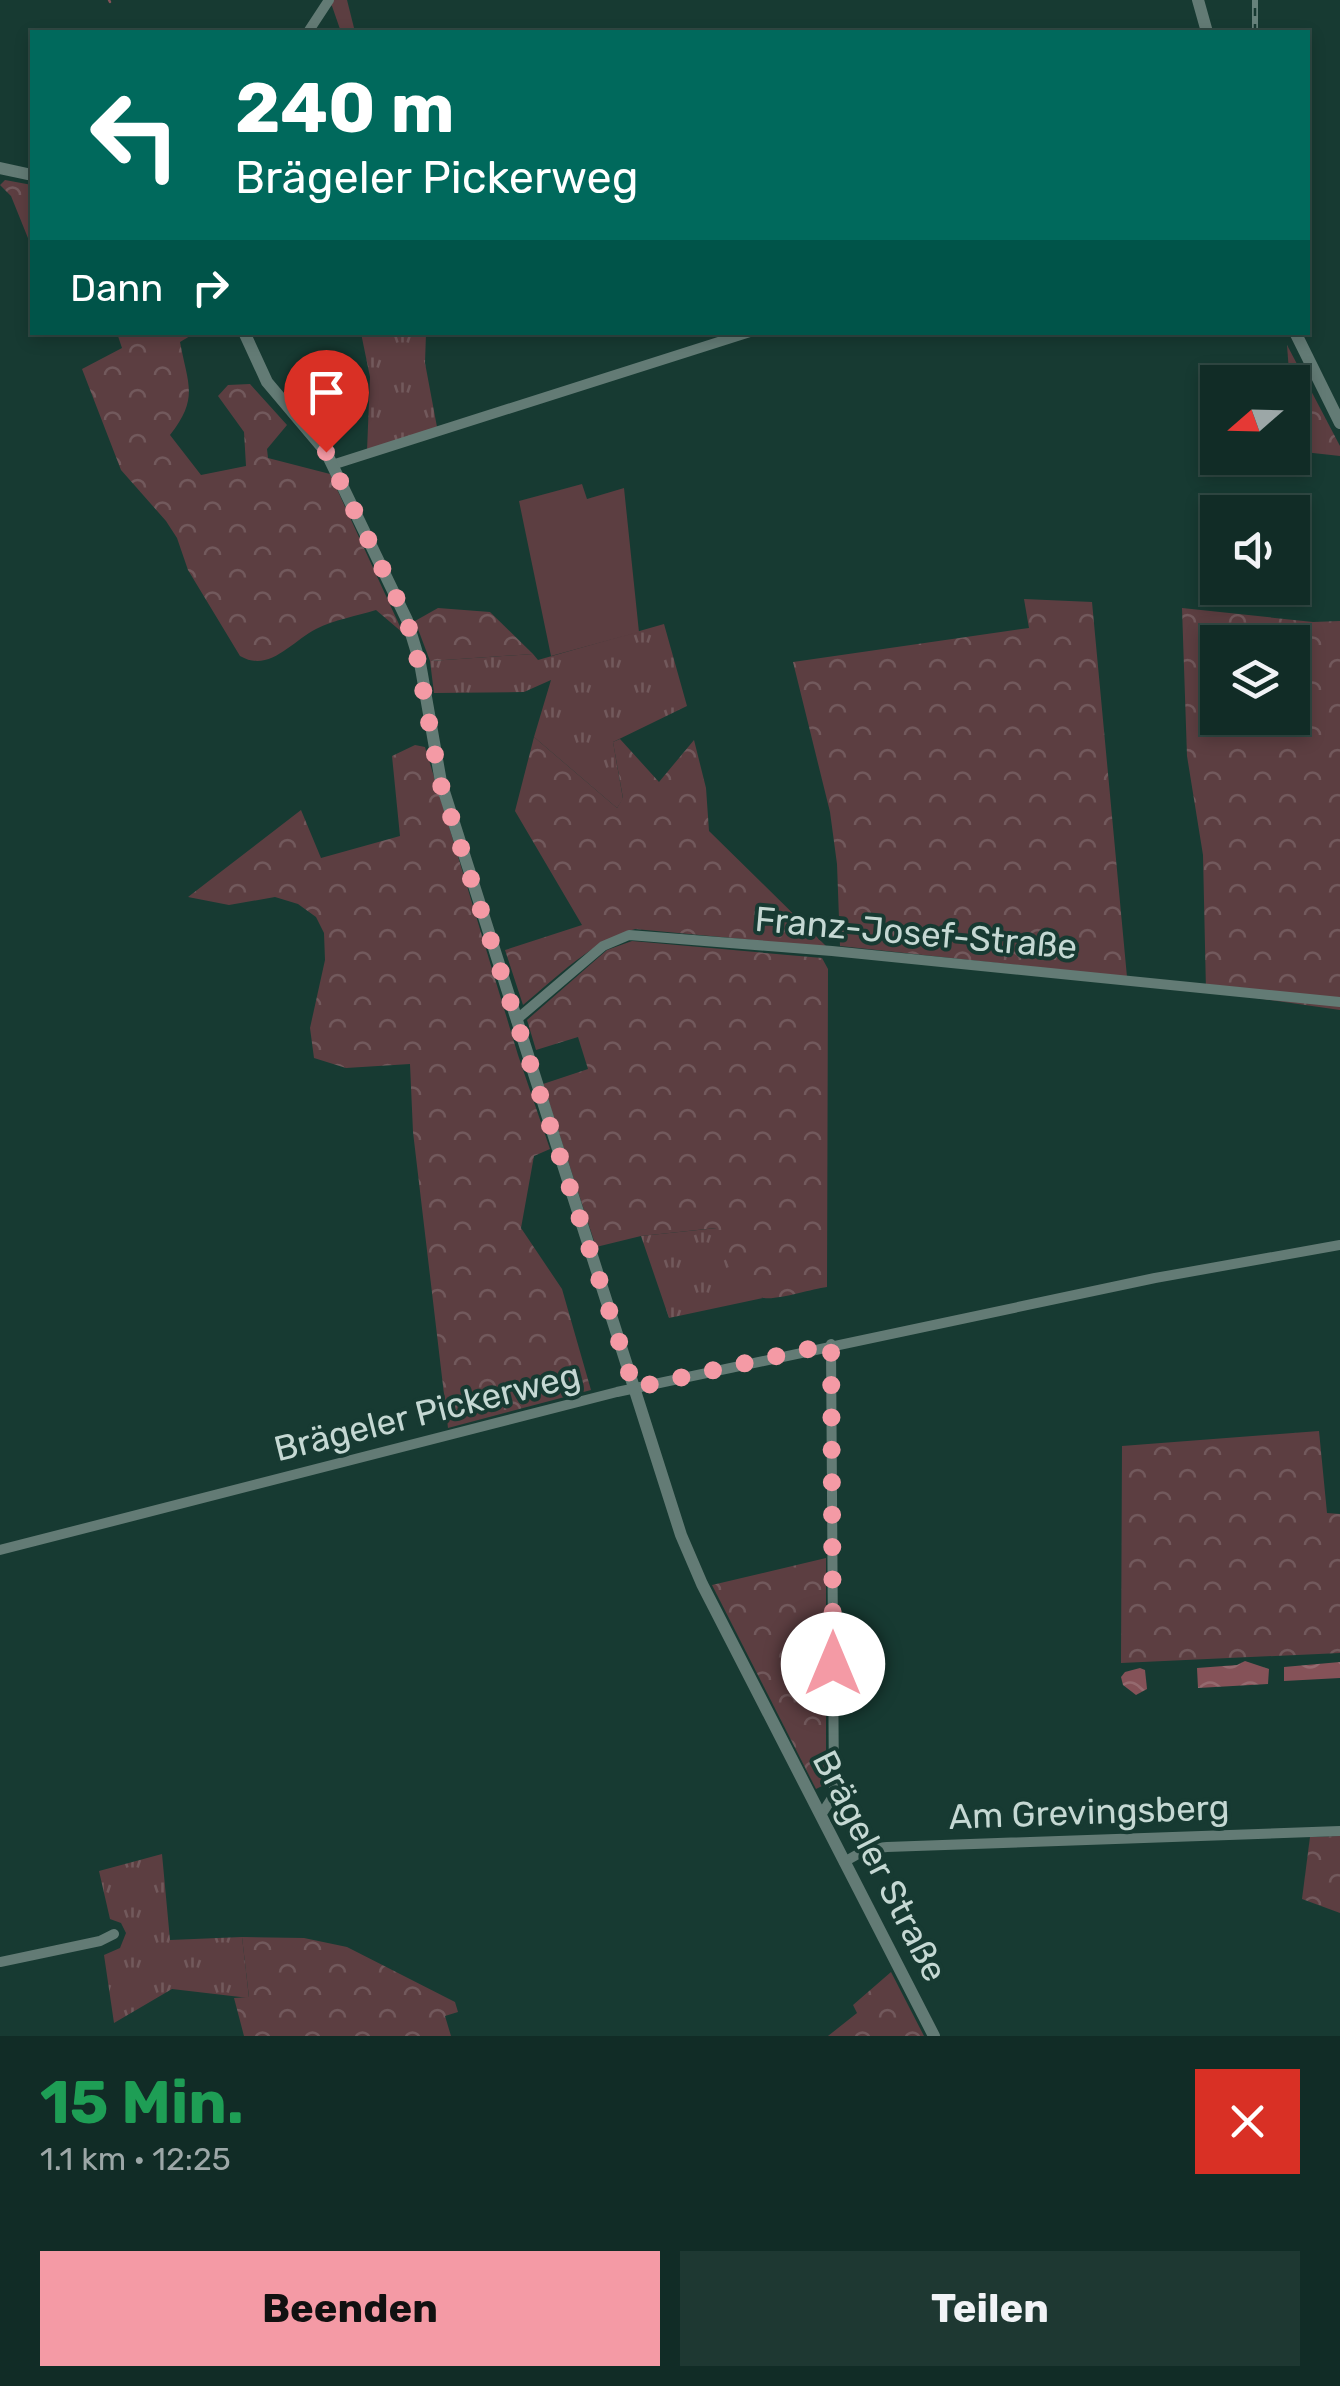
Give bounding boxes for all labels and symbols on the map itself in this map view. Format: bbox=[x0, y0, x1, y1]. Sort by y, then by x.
pin bbox=[284, 350, 369, 453]
north arrow bbox=[1200, 365, 1310, 475]
street label: Franz-Josef-Straße bbox=[753, 898, 1079, 968]
street label: Brägeler Pickerweg bbox=[270, 1354, 584, 1470]
position arrow bbox=[781, 1612, 885, 1716]
street label: Brägeler Straße bbox=[804, 1744, 956, 1988]
street label: Am Grevingsberg bbox=[948, 1786, 1230, 1838]

